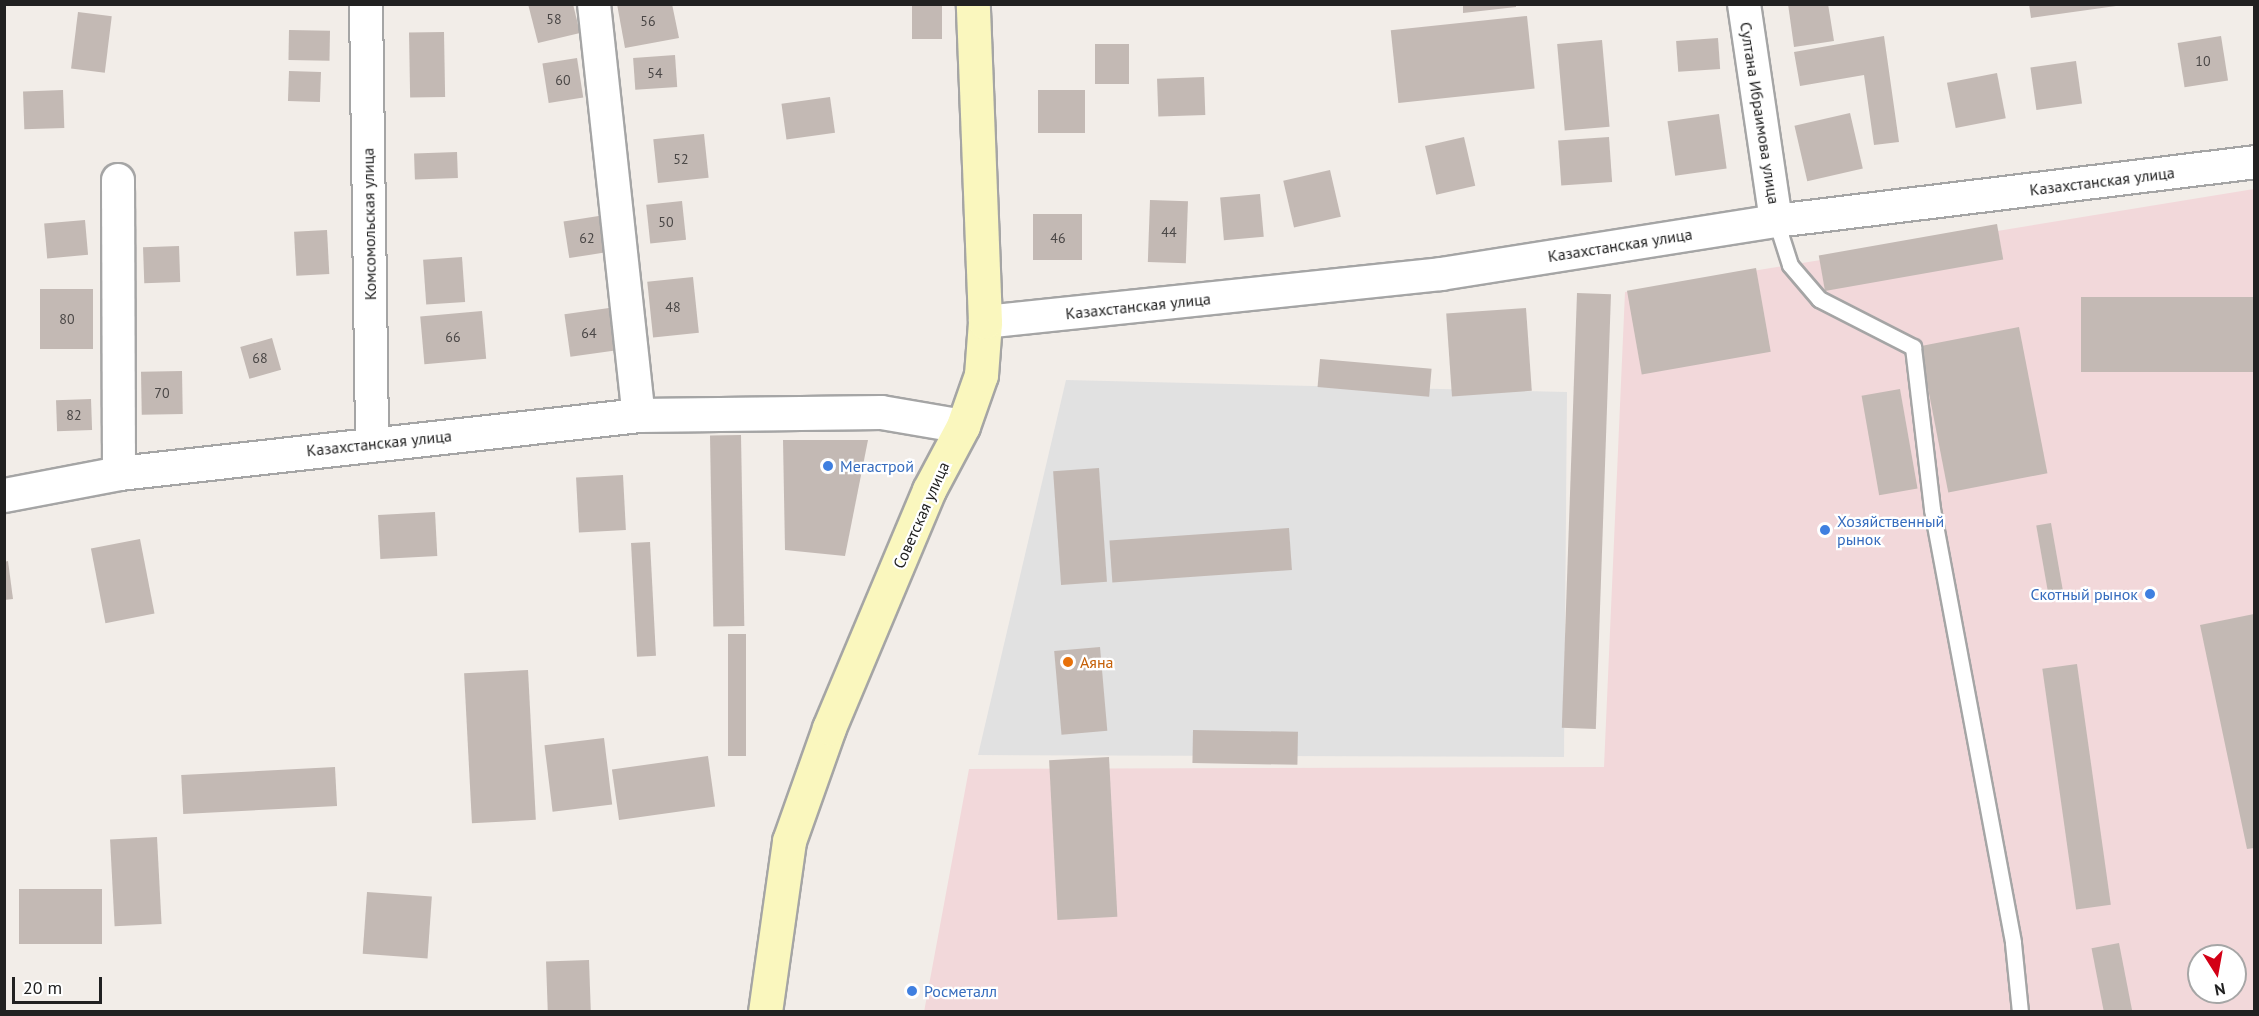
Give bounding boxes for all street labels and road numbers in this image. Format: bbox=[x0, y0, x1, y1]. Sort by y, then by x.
street label: Султана Ибраимова улица bbox=[1736, 21, 1784, 205]
street label: Комсомольская улица bbox=[358, 148, 380, 300]
street label: Казахстанская улица bbox=[2028, 163, 2176, 199]
street label: Казахстанская улица bbox=[1546, 224, 1694, 266]
street label: Казахстанская улица bbox=[1064, 289, 1212, 323]
street label: Казахстанская улица bbox=[305, 426, 453, 460]
street label: Советская улица bbox=[889, 459, 953, 571]

